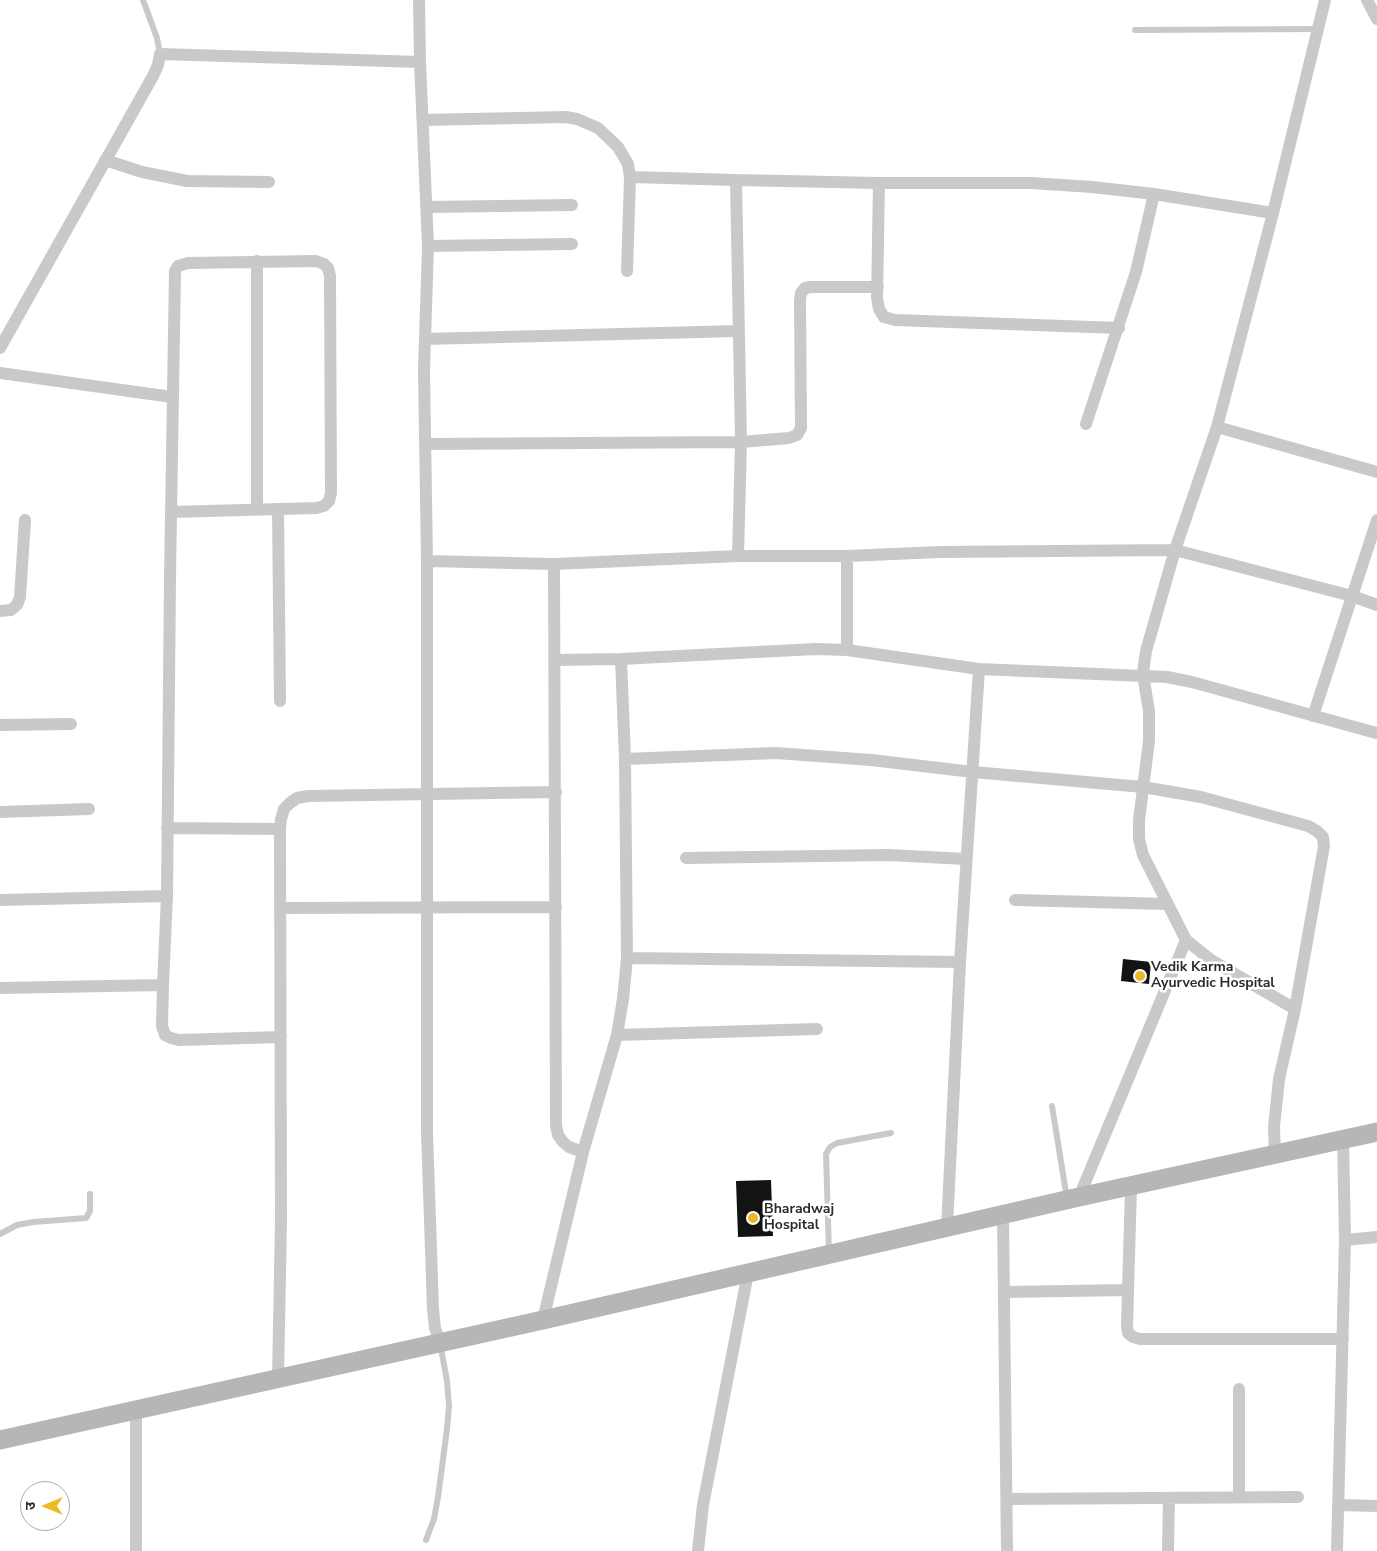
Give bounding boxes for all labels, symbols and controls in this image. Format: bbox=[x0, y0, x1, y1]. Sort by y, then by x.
place label: Vedik Karma Ayurvedic Hospital bbox=[1151, 960, 1275, 992]
marker: Vedik Karma Ayurvedic Hospital bbox=[1133, 969, 1147, 983]
place label: Bharadwaj Hospital bbox=[764, 1202, 834, 1234]
marker: Bharadwaj Hospital bbox=[746, 1211, 760, 1225]
north arrow bbox=[20, 1481, 70, 1531]
text: उ bbox=[21, 1502, 40, 1510]

